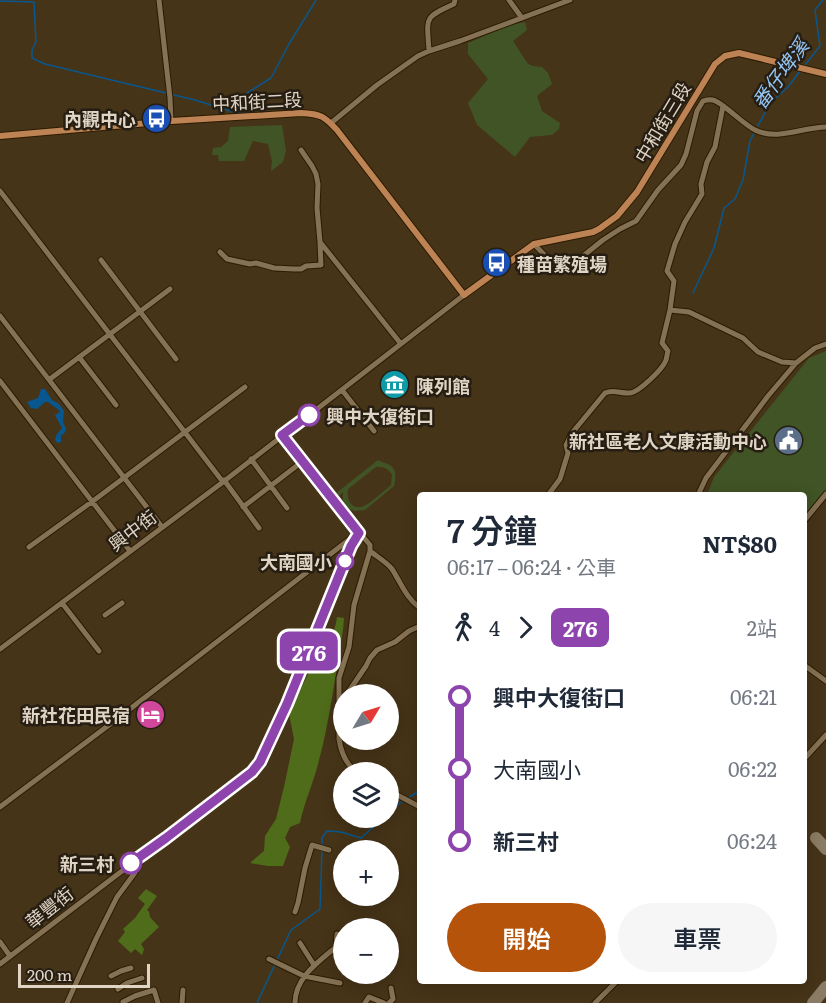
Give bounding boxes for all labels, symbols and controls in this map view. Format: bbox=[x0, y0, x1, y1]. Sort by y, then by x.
water label: 番仔埤溪 bbox=[743, 29, 816, 114]
street label: 中和街三段 bbox=[627, 76, 697, 168]
street label: 中和街二段 bbox=[211, 85, 303, 117]
bus stop icon: 內觀中心 bbox=[141, 102, 173, 134]
place label: 內觀中心 bbox=[64, 105, 136, 132]
bus stop icon: 種苗繁殖場 bbox=[480, 247, 512, 279]
place label: 種苗繁殖場 bbox=[517, 250, 607, 277]
museum icon: 陳列館 bbox=[379, 369, 411, 401]
place label: 陳列館 bbox=[416, 372, 470, 399]
place label: 興中大復街口 bbox=[326, 402, 434, 429]
marker: 興中大復街口 bbox=[298, 404, 320, 426]
public building icon: 新社區老人文康活動中心 bbox=[772, 424, 804, 456]
place label: 新社區老人文康活動中心 bbox=[569, 427, 767, 454]
street label: 興中街 bbox=[102, 503, 162, 557]
text: 7 分鐘 bbox=[447, 504, 537, 553]
text: NT$80 bbox=[703, 527, 777, 560]
place label: 大南國小 bbox=[260, 548, 332, 575]
text: 06:17 – 06:24 · 公車 bbox=[447, 551, 616, 581]
marker: 大南國小 bbox=[336, 552, 354, 570]
icon: walk bbox=[447, 611, 480, 644]
icon: forward bbox=[509, 611, 542, 644]
text: 4 bbox=[489, 612, 500, 642]
text: 276 bbox=[563, 612, 597, 643]
text: 2站 bbox=[747, 612, 777, 642]
line badge: 276 bbox=[274, 632, 344, 670]
text: 276 bbox=[292, 636, 326, 667]
text: 興中大復街口 bbox=[493, 680, 625, 713]
text: 06:21 bbox=[730, 681, 777, 711]
north arrow bbox=[333, 684, 399, 750]
map controls bbox=[333, 684, 399, 984]
hotel icon: 新社花田民宿 bbox=[135, 698, 167, 730]
place label: 新社花田民宿 bbox=[22, 701, 130, 728]
text: 大南國小 bbox=[493, 752, 581, 785]
text: 06:22 bbox=[728, 753, 777, 783]
button: layers bbox=[333, 762, 399, 828]
text: 新三村 bbox=[493, 824, 559, 857]
text: 06:24 bbox=[727, 825, 777, 855]
button: + bbox=[333, 840, 399, 906]
place label: 新三村 bbox=[60, 850, 114, 877]
marker: 新三村 bbox=[120, 852, 142, 874]
street label: 華豐街 bbox=[19, 880, 79, 934]
button: 開始 bbox=[447, 903, 606, 972]
button: 車票 bbox=[618, 903, 777, 972]
button: − bbox=[333, 918, 399, 984]
scale bar bbox=[18, 961, 150, 988]
text: 200 m bbox=[27, 962, 72, 986]

